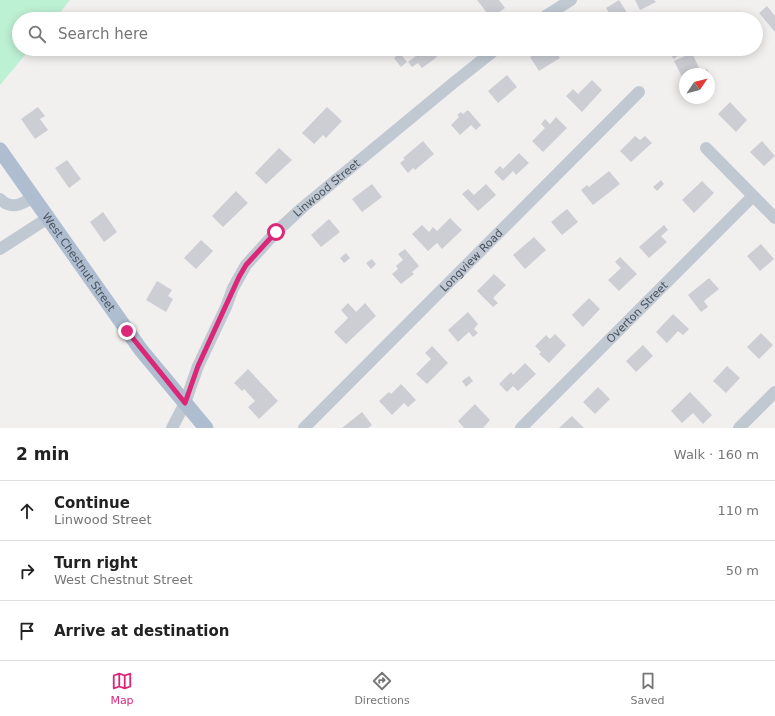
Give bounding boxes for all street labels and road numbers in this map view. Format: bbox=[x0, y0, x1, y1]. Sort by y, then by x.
street label: Linwood Street bbox=[290, 156, 363, 219]
street label: West Chestnut Street bbox=[40, 210, 118, 314]
street label: Longview Road bbox=[437, 226, 505, 294]
street label: Overton Street bbox=[604, 278, 671, 345]

